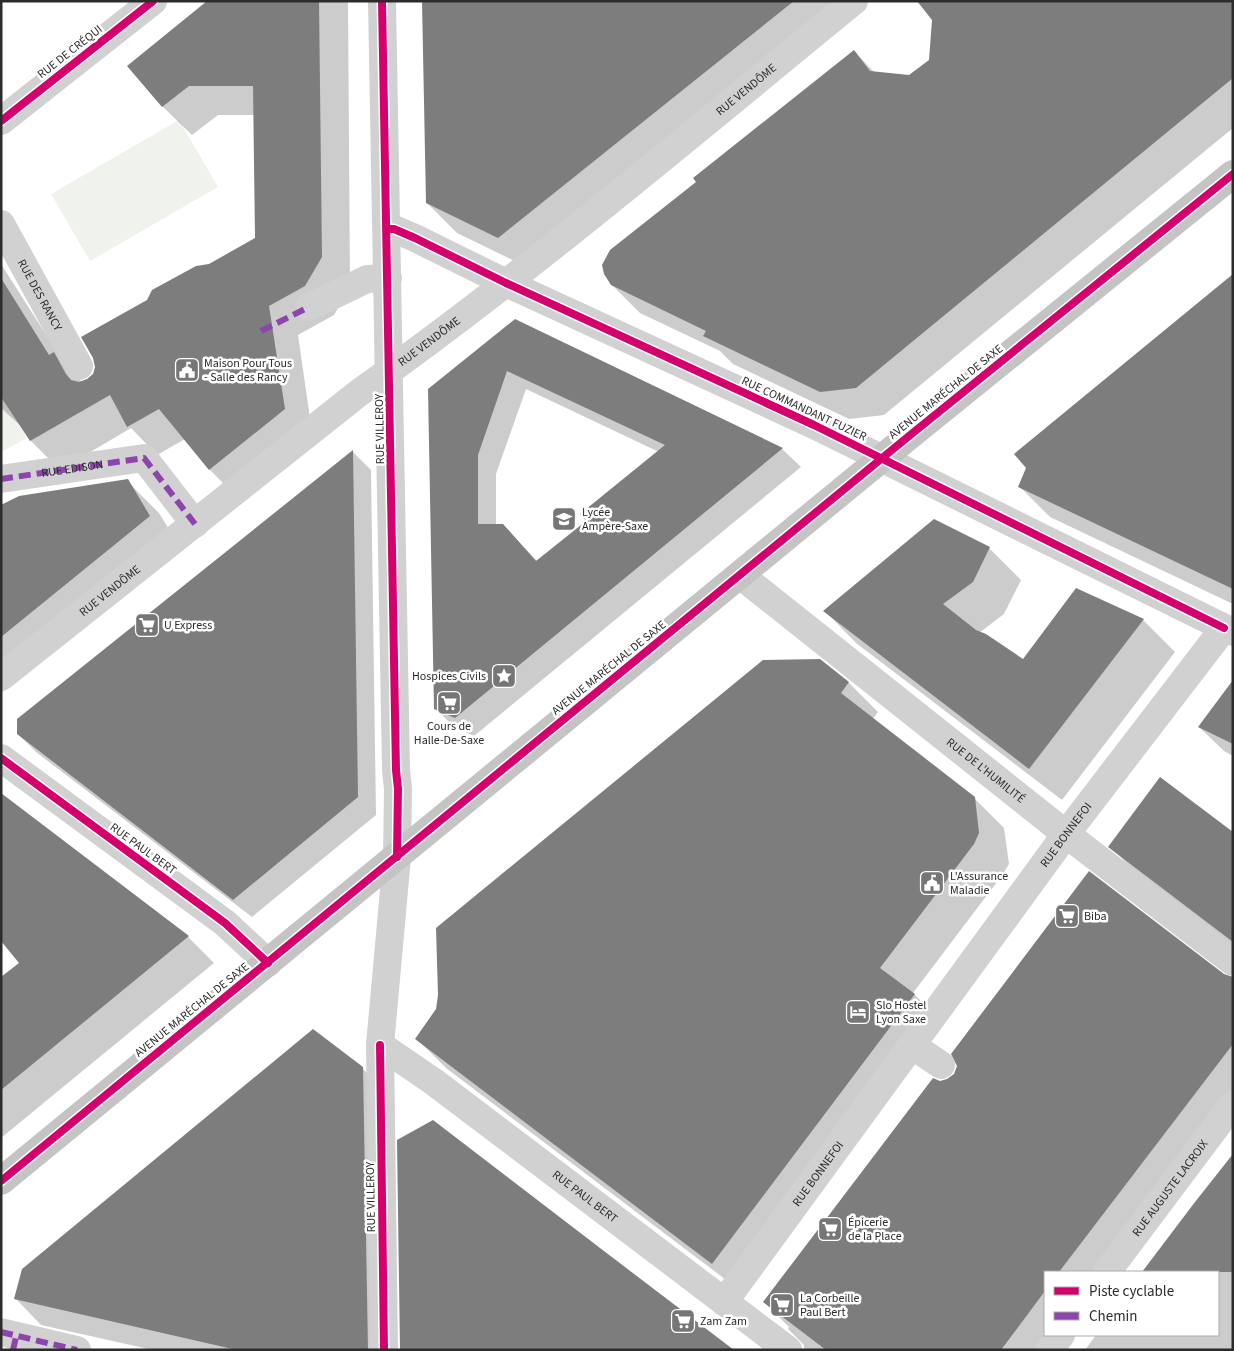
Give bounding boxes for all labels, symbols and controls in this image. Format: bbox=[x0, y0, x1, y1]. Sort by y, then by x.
street label: RUE DE CRÉQUI bbox=[34, 21, 106, 83]
street label: RUE VENDÔME bbox=[712, 59, 780, 120]
street label: RUE DES RANCY bbox=[13, 256, 67, 334]
street label: RUE VENDÔME bbox=[394, 312, 464, 370]
street label: AVENUE MARÉCHAL DE SAXE bbox=[885, 341, 1007, 443]
place label: Maison Pour Tous - Salle des Rancy bbox=[204, 355, 292, 386]
public building icon: Maison Pour Tous - Salle des Rancy bbox=[174, 357, 200, 383]
street label: RUE COMMANDANT FUZIER bbox=[739, 372, 870, 446]
street label: RUE VILLEROY bbox=[371, 393, 389, 465]
street label: RUE EDISON bbox=[40, 456, 104, 481]
place label: Lycée Ampère-Saxe bbox=[582, 504, 648, 535]
school or university icon: Lycée Ampère-Saxe bbox=[551, 506, 577, 532]
street label: RUE VENDÔME bbox=[76, 561, 144, 620]
supermarket icon: U Express bbox=[134, 612, 160, 638]
place label: U Express bbox=[164, 617, 212, 634]
street label: AVENUE MARÉCHAL DE SAXE bbox=[548, 617, 670, 719]
place icon: Hospices Civils bbox=[491, 663, 517, 689]
place label: Hospices Civils bbox=[412, 668, 486, 685]
supermarket icon: Cours de Halle-De-Saxe bbox=[436, 690, 462, 716]
place label: Cours de Halle-De-Saxe bbox=[414, 718, 484, 749]
street label: RUE DE L'HUMILITÉ bbox=[943, 734, 1029, 807]
street label: RUE BONNEFOI bbox=[1036, 799, 1096, 871]
street label: RUE PAUL BERT bbox=[106, 819, 180, 879]
place label: L'Assurance Maladie bbox=[950, 868, 1008, 899]
public building icon: L'Assurance Maladie bbox=[919, 870, 945, 896]
supermarket icon: Biba bbox=[1054, 903, 1080, 929]
place label: Biba bbox=[1084, 908, 1107, 925]
street label: AVENUE MARÉCHAL DE SAXE bbox=[131, 959, 253, 1061]
place label: Slo Hostel Lyon Saxe bbox=[876, 997, 926, 1028]
hotel icon: Slo Hostel Lyon Saxe bbox=[845, 999, 871, 1025]
street label: RUE AUGUSTE LACROIX bbox=[1128, 1136, 1212, 1240]
street label: RUE BONNEFOI bbox=[788, 1137, 847, 1210]
street label: RUE VILLEROY bbox=[362, 1161, 380, 1233]
street label: RUE PAUL BERT bbox=[549, 1166, 622, 1227]
place label: Épicerie de la Place bbox=[848, 1214, 902, 1245]
supermarket icon: Épicerie de la Place bbox=[817, 1216, 843, 1242]
legend bbox=[1044, 1271, 1219, 1336]
text: Piste cyclable bbox=[1089, 1281, 1174, 1302]
place label: La Corbeille Paul Bert bbox=[800, 1290, 859, 1321]
supermarket icon: La Corbeille Paul Bert bbox=[769, 1292, 795, 1318]
text: Chemin bbox=[1089, 1306, 1138, 1327]
supermarket icon: Zam Zam bbox=[670, 1308, 696, 1334]
place label: Zam Zam bbox=[700, 1313, 747, 1330]

